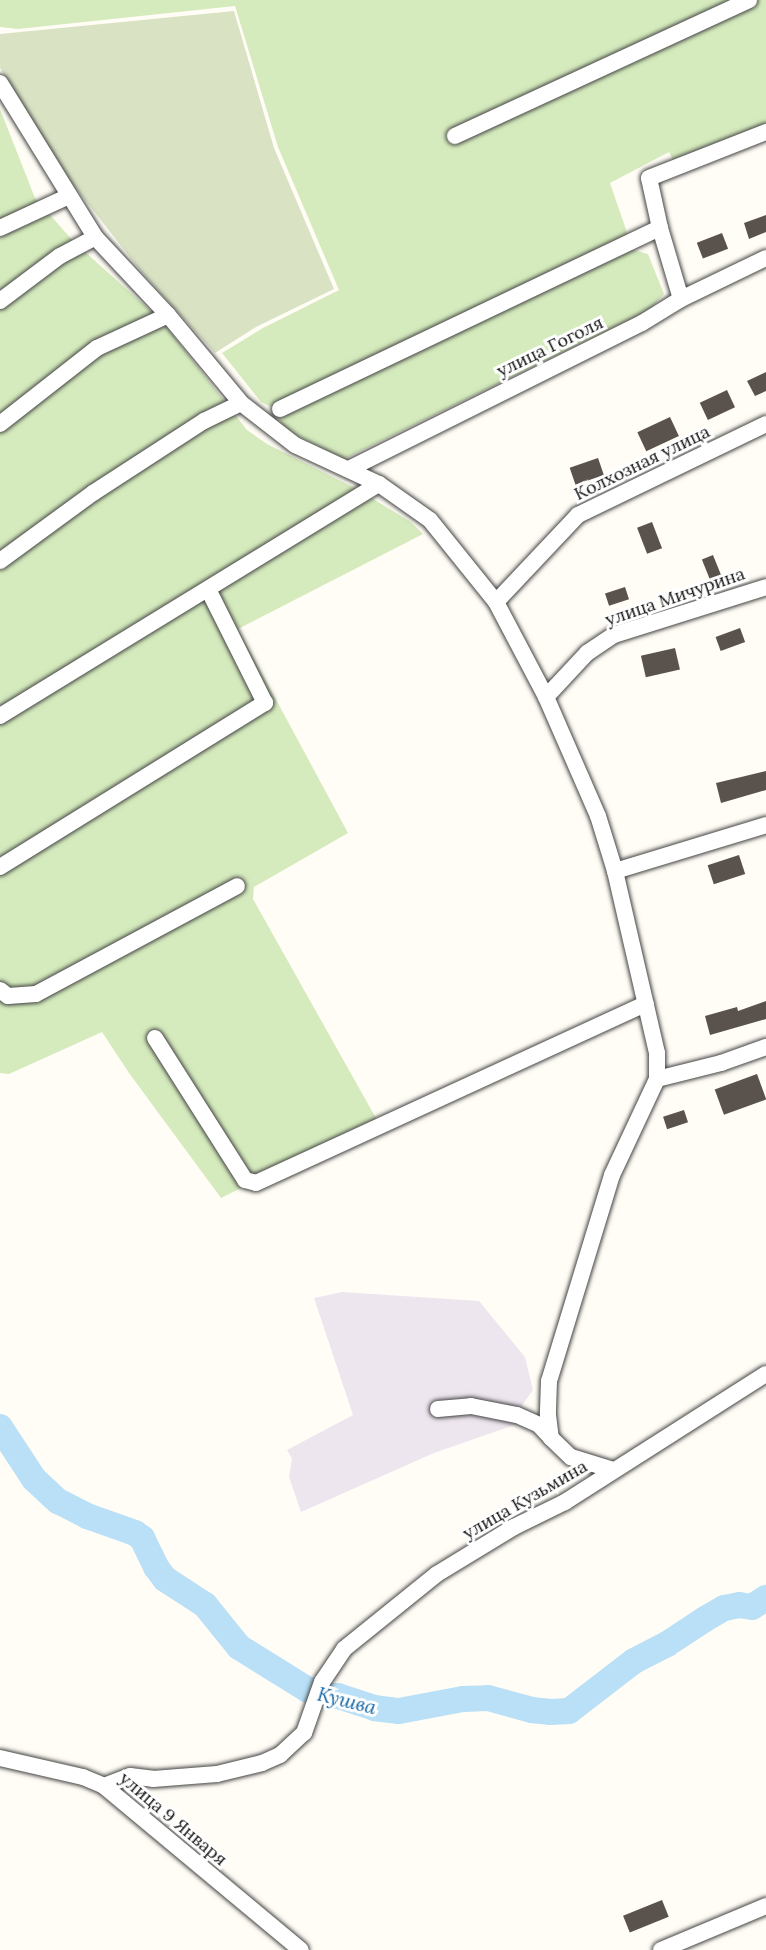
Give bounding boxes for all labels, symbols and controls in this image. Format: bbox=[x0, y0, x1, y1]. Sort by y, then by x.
street label: улица Гоголя bbox=[493, 312, 607, 382]
street label: Колхозная улица bbox=[571, 421, 713, 505]
street label: улица Мичурина bbox=[602, 563, 748, 631]
street label: улица Кузьмина bbox=[459, 1456, 591, 1544]
water label: Кушва bbox=[315, 1681, 379, 1719]
street label: улица 9 Января bbox=[115, 1768, 231, 1870]

